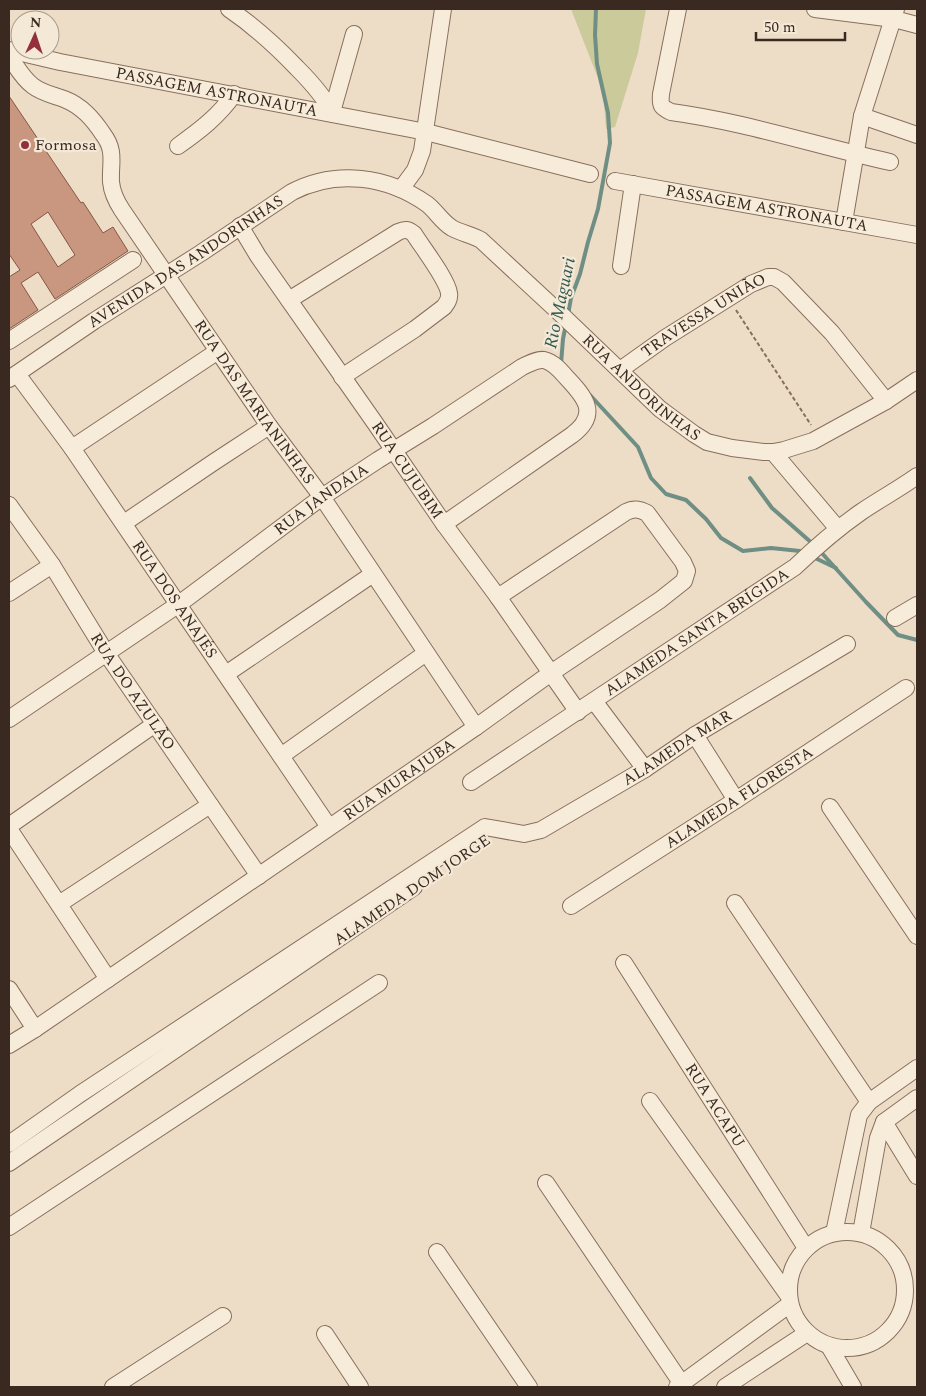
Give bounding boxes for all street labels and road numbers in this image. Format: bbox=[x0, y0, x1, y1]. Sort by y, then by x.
street label: PASSAGEM ASTRONAUTA bbox=[114, 61, 320, 123]
street label: PASSAGEM ASTRONAUTA bbox=[663, 178, 870, 238]
street label: AVENIDA DAS ANDORINHAS bbox=[83, 189, 288, 334]
street label: TRAVESSA UNIÃO bbox=[636, 267, 769, 363]
street label: RUA DAS MARIANINHAS bbox=[188, 315, 320, 489]
street label: RUA ANDORINHAS bbox=[577, 328, 705, 447]
street label: RUA CUJUBIM bbox=[365, 416, 449, 524]
street label: RUA JANDÁIA bbox=[269, 457, 373, 541]
street label: RUA DOS ANAJÉS bbox=[126, 535, 223, 663]
street label: ALAMEDA SANTA BRÍGIDA bbox=[600, 562, 794, 702]
street label: RUA DO AZULÃO bbox=[84, 628, 181, 755]
street label: ALAMEDA MAR bbox=[618, 704, 736, 792]
street label: RUA MURAJUBA bbox=[338, 733, 460, 826]
street label: ALAMEDA FLORESTA bbox=[660, 740, 818, 855]
street label: ALAMEDA DOM JORGE bbox=[329, 828, 495, 952]
street label: RUA ACAPU bbox=[679, 1058, 751, 1153]

